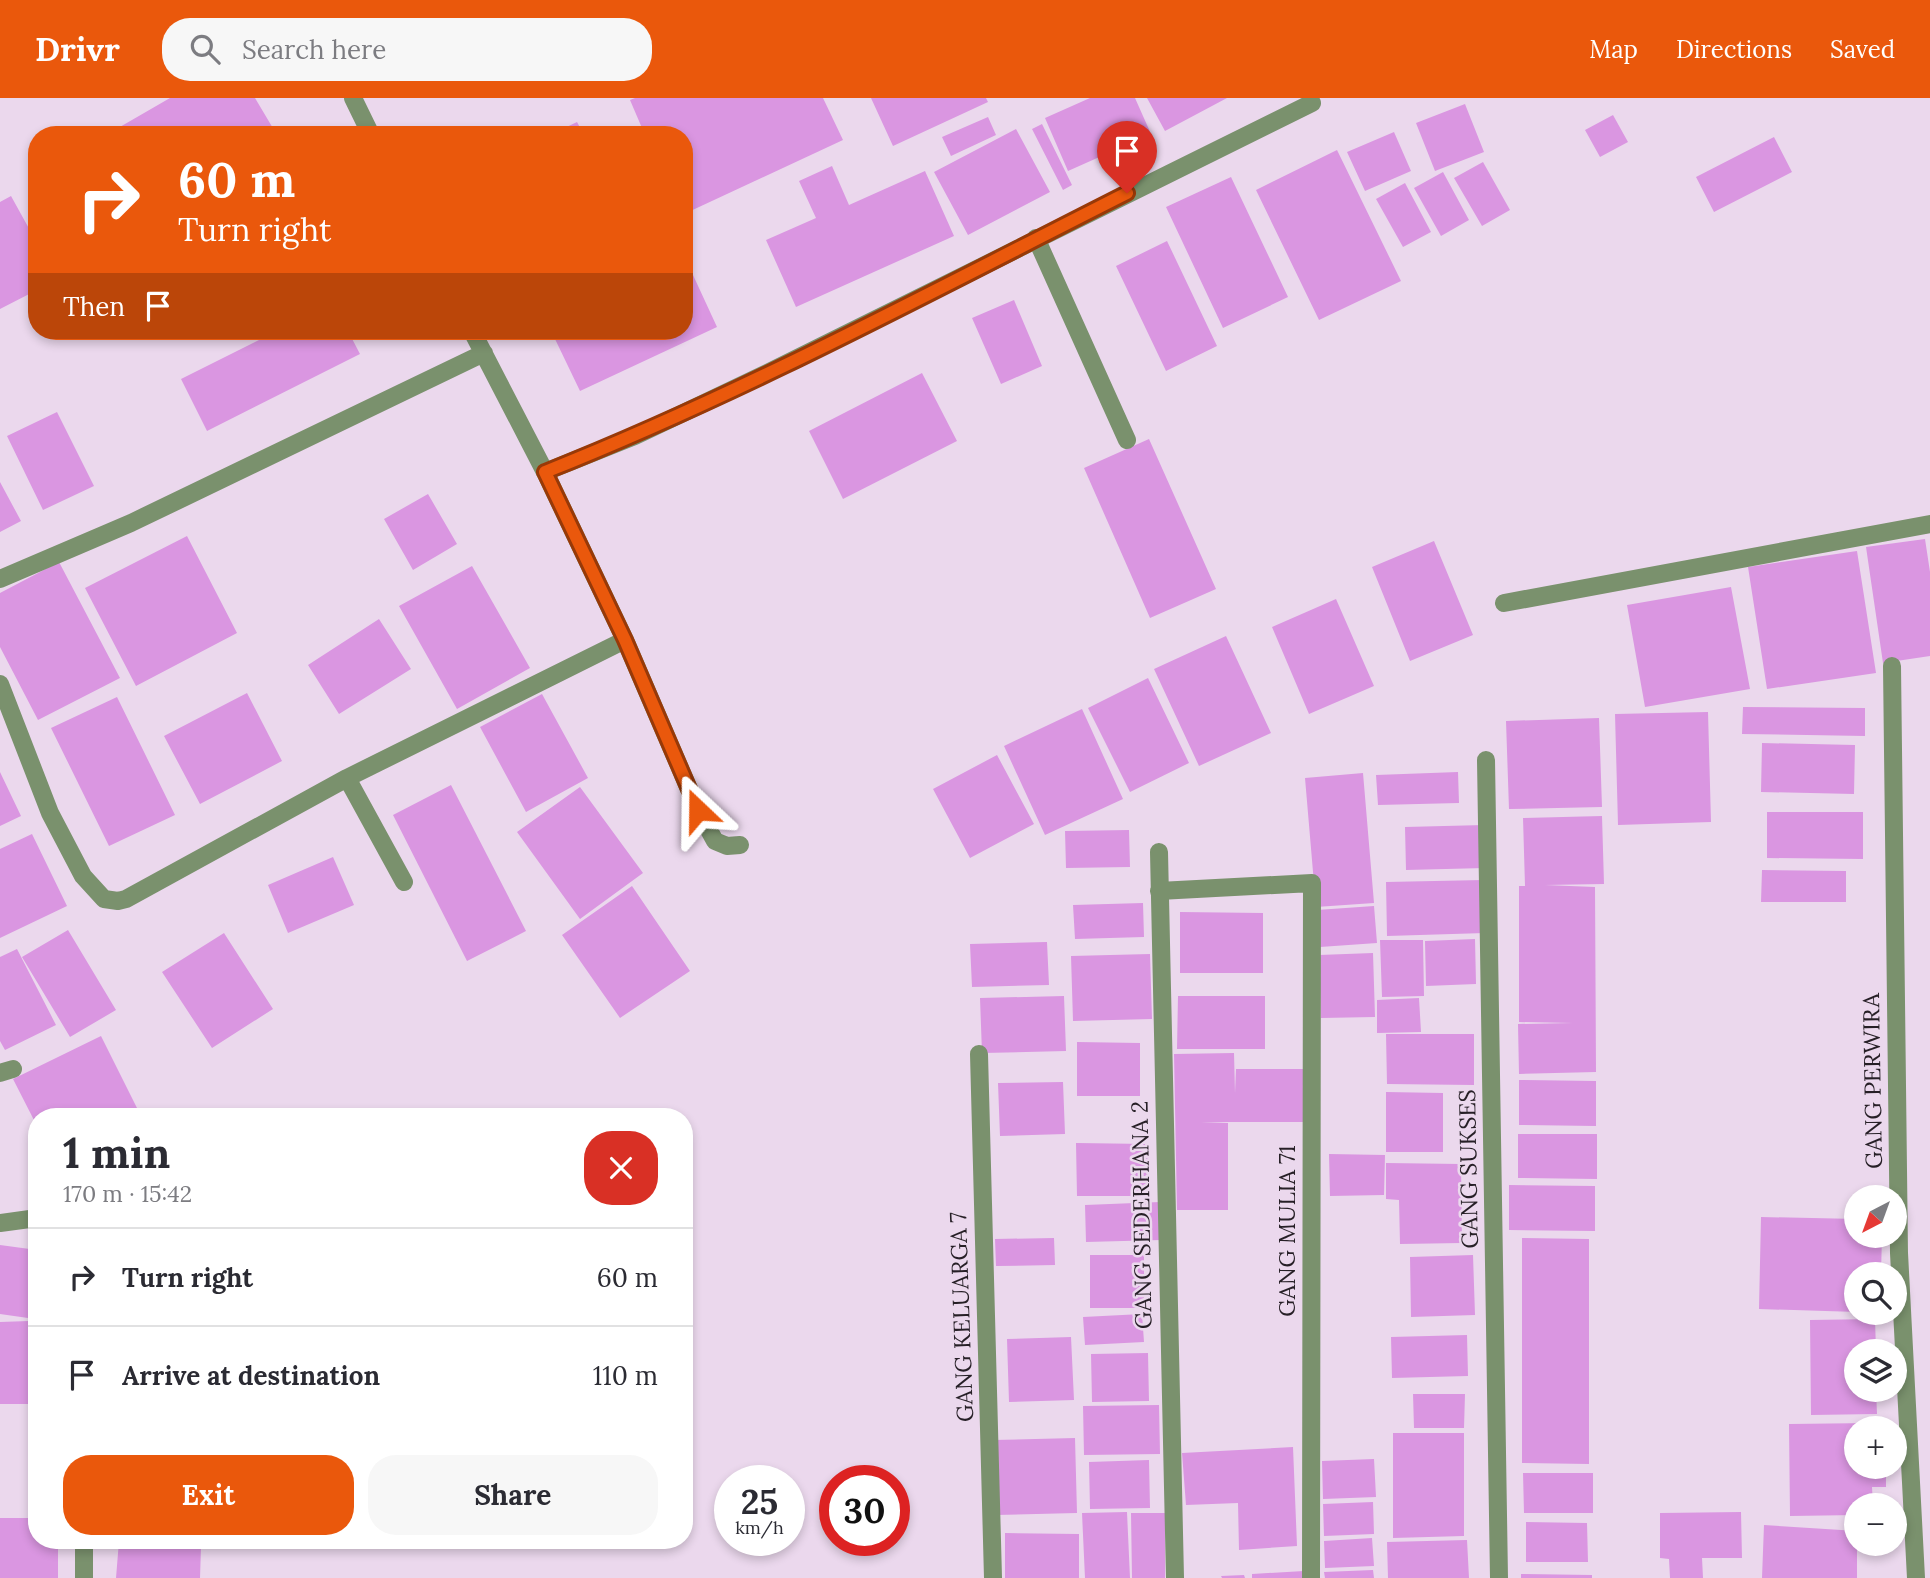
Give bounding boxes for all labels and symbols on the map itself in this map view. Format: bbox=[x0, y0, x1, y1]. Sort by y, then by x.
pin bbox=[1097, 121, 1157, 193]
position arrow bbox=[661, 773, 735, 847]
street label: GANG PERWIRA bbox=[1856, 992, 1888, 1169]
street label: GANG SUKSES bbox=[1452, 1089, 1484, 1249]
street label: GANG SEDERHANA 2 bbox=[1125, 1100, 1157, 1330]
street label: GANG MULIA 71 bbox=[1272, 1145, 1301, 1317]
north arrow bbox=[1844, 1185, 1908, 1248]
street label: GANG KELUARGA 7 bbox=[943, 1211, 979, 1422]
speed limit sign: 30 bbox=[819, 1465, 910, 1556]

